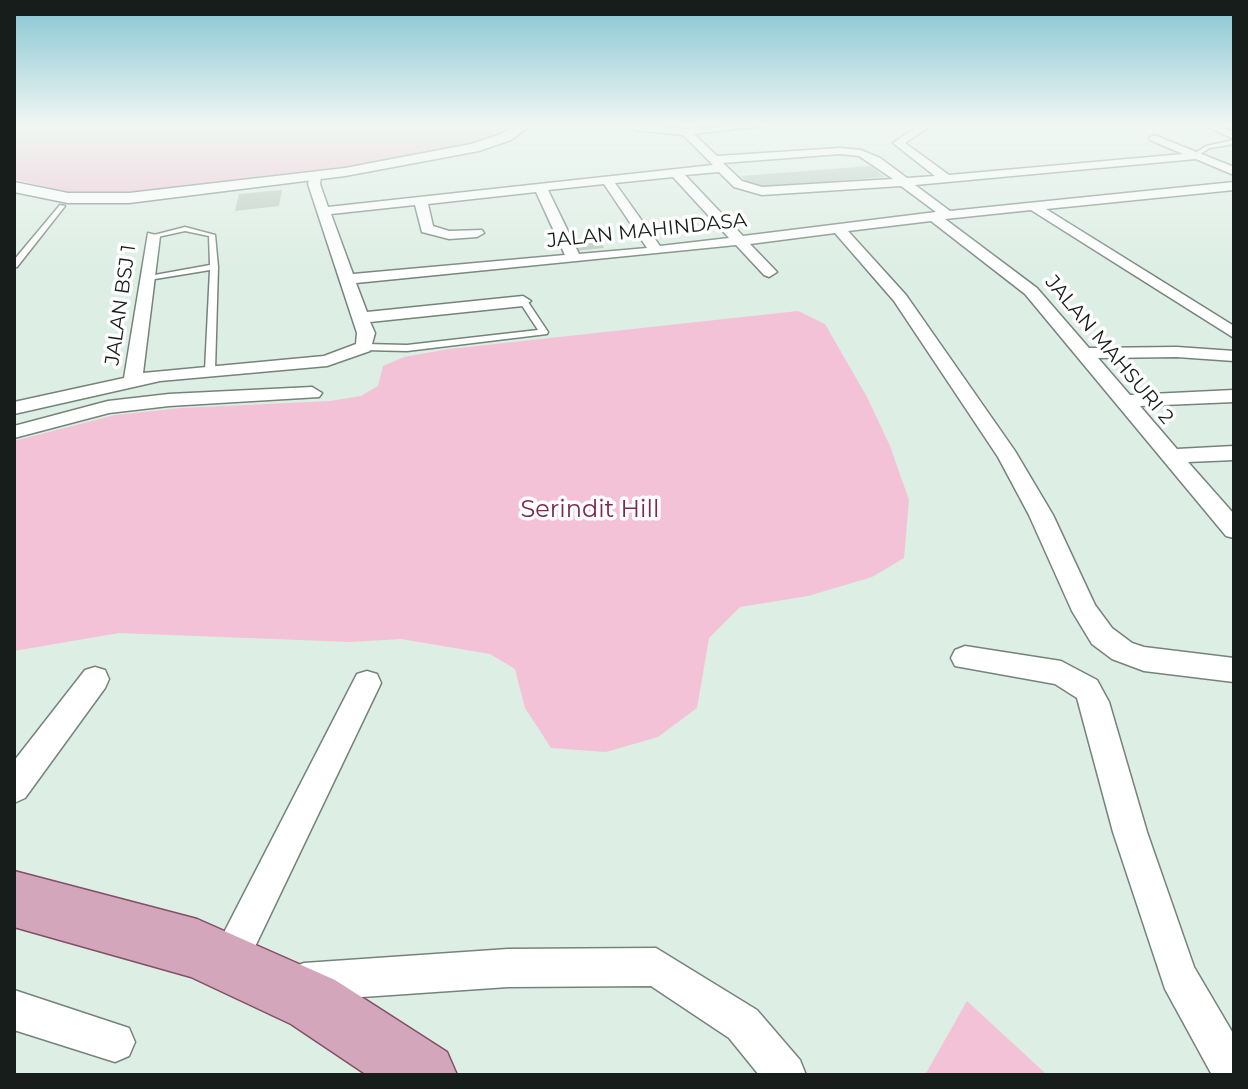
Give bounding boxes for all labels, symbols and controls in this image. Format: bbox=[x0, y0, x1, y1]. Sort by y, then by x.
street label: JALAN MAHINDASA bbox=[546, 209, 748, 253]
street label: JALAN BSJ 1 bbox=[101, 243, 141, 367]
street label: JALAN MAHSURI 2 bbox=[1040, 271, 1178, 429]
park label: Serindit Hill bbox=[521, 496, 659, 524]

